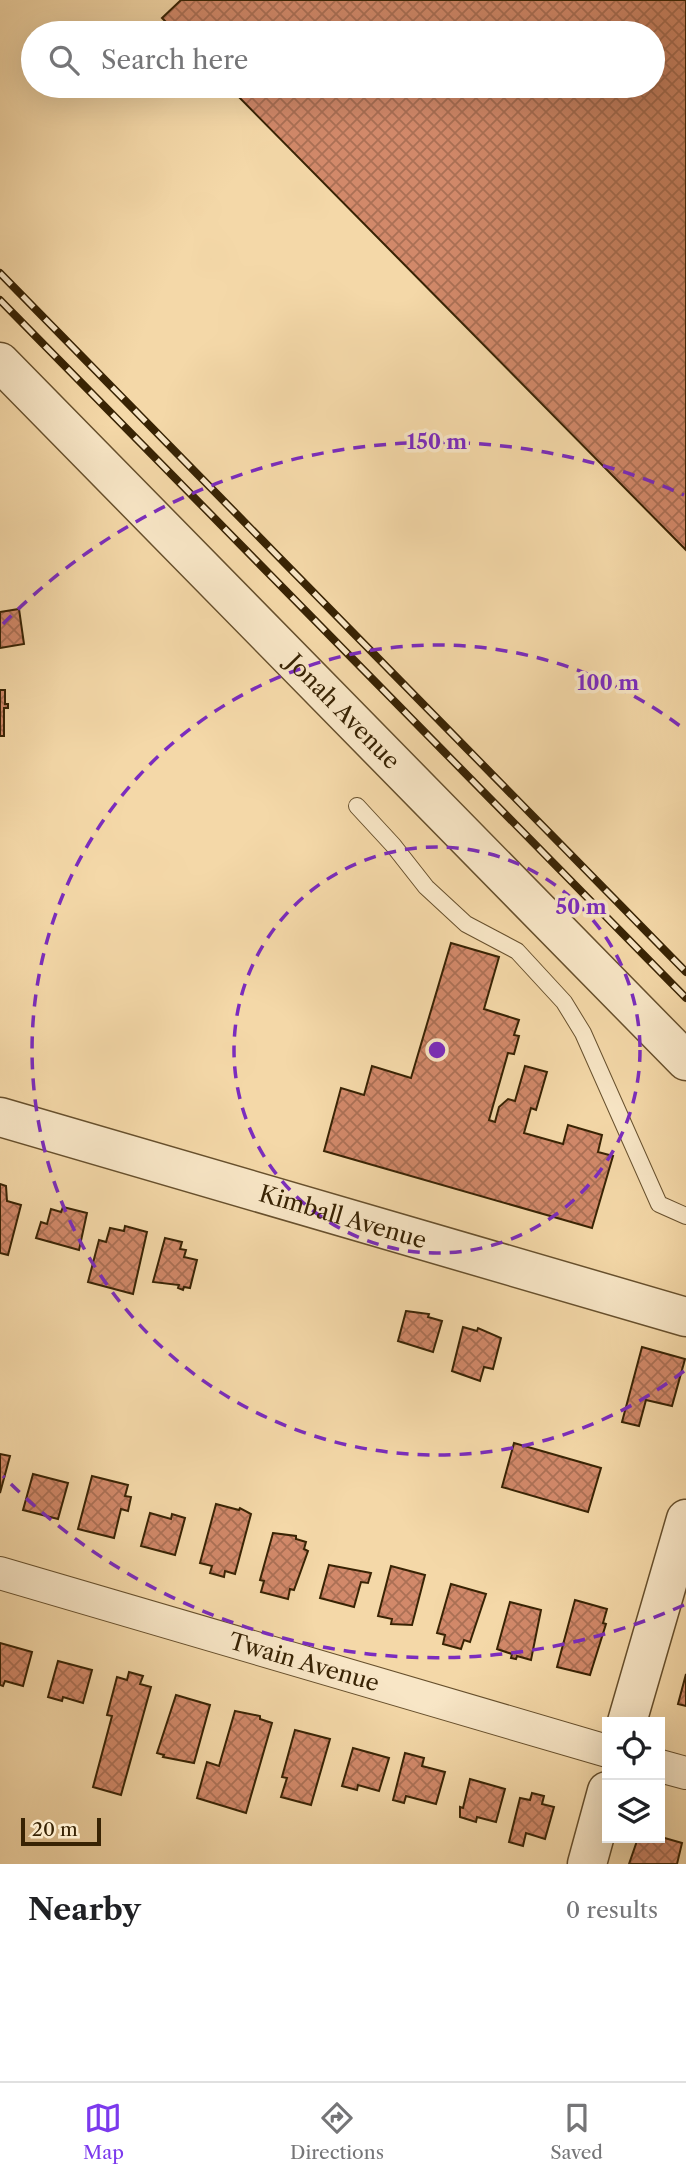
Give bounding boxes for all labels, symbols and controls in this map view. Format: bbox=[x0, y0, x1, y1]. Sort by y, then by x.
search box bbox=[21, 21, 665, 98]
icon: search bbox=[45, 41, 83, 79]
text: Search here bbox=[101, 44, 248, 76]
text: 150 m bbox=[407, 429, 467, 454]
street label: Jonah Avenue bbox=[279, 646, 406, 775]
text: 100 m bbox=[577, 670, 639, 695]
text: 50 m bbox=[555, 894, 607, 919]
centre of rings bbox=[425, 1038, 449, 1062]
street label: Kimball Avenue bbox=[256, 1179, 430, 1255]
street label: Twain Avenue bbox=[226, 1627, 383, 1697]
map controls bbox=[602, 1717, 665, 1843]
button: locate bbox=[602, 1717, 665, 1780]
button: layers bbox=[602, 1780, 665, 1843]
scale bar bbox=[21, 1815, 102, 1847]
text: 20 m bbox=[32, 1818, 78, 1841]
text: Nearby bbox=[28, 1891, 141, 1928]
text: 0 results bbox=[566, 1896, 658, 1924]
tab: Map bbox=[83, 2099, 124, 2164]
tab: Directions bbox=[290, 2099, 384, 2164]
tab: Saved bbox=[550, 2099, 603, 2164]

